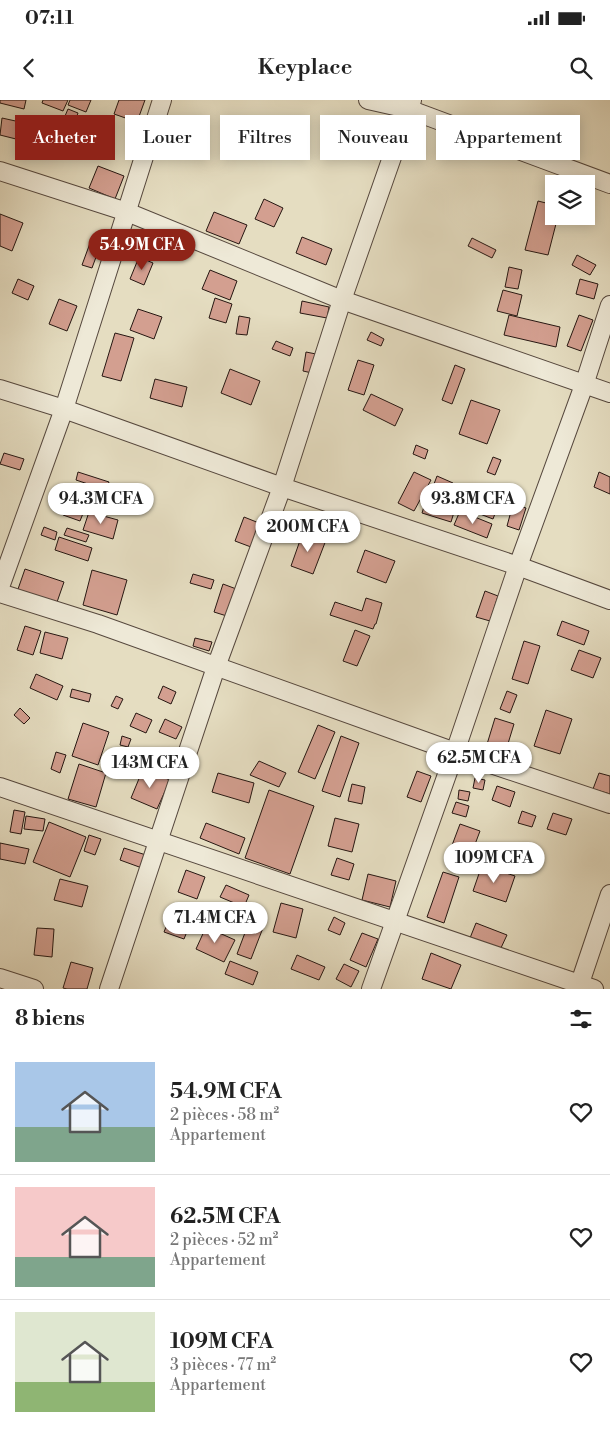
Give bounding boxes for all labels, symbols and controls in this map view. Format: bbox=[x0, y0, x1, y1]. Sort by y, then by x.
text: 07:11 bbox=[25, 6, 74, 30]
icon: back bbox=[15, 54, 43, 82]
text: Keyplace bbox=[258, 54, 352, 81]
icon: search bbox=[567, 54, 595, 82]
chip: Acheter bbox=[15, 115, 115, 160]
chip: Louer bbox=[125, 115, 210, 160]
chip: Filtres bbox=[220, 115, 310, 160]
chip: Nouveau bbox=[320, 115, 426, 160]
chip: Appartement bbox=[436, 115, 580, 160]
map controls bbox=[545, 175, 595, 225]
button: layers bbox=[545, 175, 595, 225]
pin: 54.9M CFA bbox=[85, 228, 199, 271]
text: 54.9M CFA bbox=[99, 235, 185, 255]
pin: 94.3M CFA bbox=[44, 482, 158, 525]
pin: 93.8M CFA bbox=[416, 482, 530, 525]
text: 94.3M CFA bbox=[59, 489, 143, 509]
text: 93.8M CFA bbox=[431, 489, 515, 509]
pin: 200M CFA bbox=[256, 510, 360, 553]
text: 200M CFA bbox=[266, 517, 350, 537]
pin: 62.5M CFA bbox=[422, 742, 536, 784]
pin: 143M CFA bbox=[98, 746, 202, 789]
text: 62.5M CFA bbox=[437, 748, 521, 768]
text: 143M CFA bbox=[111, 753, 189, 773]
pin: 109M CFA bbox=[442, 842, 546, 884]
text: 109M CFA bbox=[455, 848, 533, 868]
pin: 71.4M CFA bbox=[158, 902, 272, 944]
text: 71.4M CFA bbox=[174, 908, 256, 928]
icon: filters bbox=[567, 1005, 595, 1033]
text: 8 biens bbox=[15, 1006, 85, 1032]
text: 54.9M CFA bbox=[170, 1079, 282, 1105]
icon: home bbox=[55, 1082, 115, 1142]
icon: heart bbox=[567, 1098, 595, 1126]
text: 2 pièces · 58 m² bbox=[170, 1105, 279, 1125]
text: Appartement bbox=[170, 1125, 266, 1145]
text: 62.5M CFA bbox=[170, 1204, 280, 1230]
icon: home bbox=[55, 1207, 115, 1267]
icon: heart bbox=[567, 1223, 595, 1251]
text: 2 pièces · 52 m² bbox=[170, 1230, 278, 1250]
text: Appartement bbox=[170, 1250, 266, 1270]
text: 109M CFA bbox=[170, 1329, 273, 1355]
icon: home bbox=[55, 1332, 115, 1392]
icon: heart bbox=[567, 1348, 595, 1376]
text: 3 pièces · 77 m² bbox=[170, 1355, 276, 1375]
text: Appartement bbox=[170, 1375, 266, 1395]

